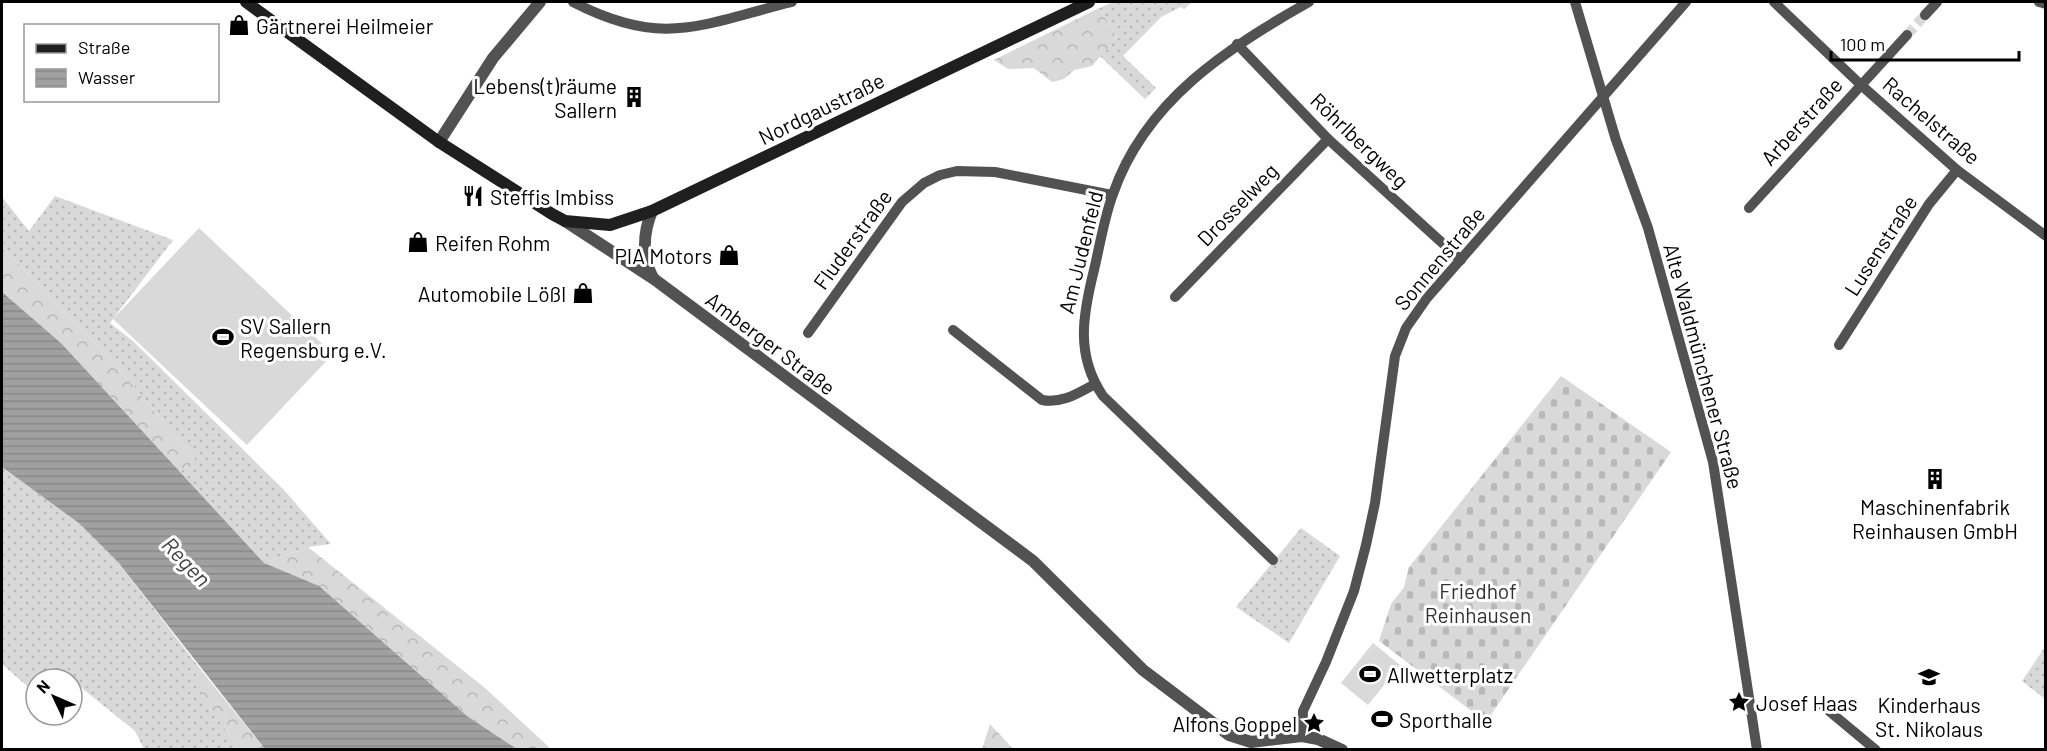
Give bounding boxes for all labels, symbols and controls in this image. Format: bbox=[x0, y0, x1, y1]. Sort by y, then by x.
shop icon: Gärtnerei Heilmeier bbox=[227, 13, 251, 37]
place label: Gärtnerei Heilmeier bbox=[256, 13, 434, 38]
legend bbox=[24, 24, 219, 102]
scale bar bbox=[1831, 24, 2018, 62]
text: 100 m bbox=[1840, 33, 1885, 55]
text: Straße bbox=[78, 36, 130, 58]
text: Wasser bbox=[78, 66, 136, 88]
street label: Nordgaustraße bbox=[754, 67, 888, 149]
street label: Rachelstraße bbox=[1878, 71, 1986, 169]
street label: Arberstraße bbox=[1755, 72, 1847, 170]
place label: Lebens(t)räume Sallern bbox=[473, 73, 617, 122]
building icon: Lebens(t)räume Sallern bbox=[622, 85, 646, 109]
street label: Röhrlbergweg bbox=[1306, 87, 1414, 193]
street label: Drosselweg bbox=[1192, 158, 1282, 250]
restaurant icon: Steffis Imbiss bbox=[461, 184, 485, 208]
place label: Steffis Imbiss bbox=[490, 184, 614, 209]
street label: Fluderstraße bbox=[807, 184, 897, 294]
street label: Am Judenfeld bbox=[1053, 188, 1107, 316]
street label: Lusenstraße bbox=[1838, 190, 1922, 300]
street label: Sonnenstraße bbox=[1388, 201, 1490, 315]
shop icon: Reifen Rohm bbox=[406, 230, 430, 254]
place label: Reifen Rohm bbox=[435, 230, 550, 255]
street label: Alte Waldmünchener Straße bbox=[1659, 240, 1749, 492]
place label: PIA Motors bbox=[614, 243, 712, 268]
shop icon: PIA Motors bbox=[717, 243, 741, 267]
place label: Automobile Lößl bbox=[418, 281, 566, 306]
shop icon: Automobile Lößl bbox=[571, 281, 595, 305]
street label: Amberger Straße bbox=[701, 286, 841, 400]
place label: SV Sallern Regensburg e.V. bbox=[240, 313, 387, 362]
sports icon: SV Sallern Regensburg e.V. bbox=[211, 325, 235, 349]
building icon: Maschinenfabrik Reinhausen GmbH bbox=[1923, 467, 1947, 491]
place label: Maschinenfabrik Reinhausen GmbH bbox=[1852, 494, 2018, 543]
water label: Regen bbox=[157, 531, 217, 591]
park label: Friedhof Reinhausen bbox=[1425, 578, 1531, 627]
sports icon: Allwetterplatz bbox=[1358, 662, 1382, 686]
place label: Allwetterplatz bbox=[1387, 662, 1513, 687]
school or university icon: Kinderhaus St. Nikolaus bbox=[1917, 665, 1941, 689]
north arrow bbox=[24, 667, 84, 727]
text: N bbox=[32, 676, 53, 697]
place icon: Josef Haas bbox=[1727, 690, 1751, 714]
place label: Josef Haas bbox=[1756, 690, 1858, 715]
place label: Kinderhaus St. Nikolaus bbox=[1875, 692, 1983, 741]
sports icon: Sporthalle bbox=[1370, 707, 1394, 731]
place label: Sporthalle bbox=[1399, 707, 1493, 732]
place label: Alfons Goppel bbox=[1173, 711, 1297, 736]
place icon: Alfons Goppel bbox=[1302, 711, 1326, 735]

